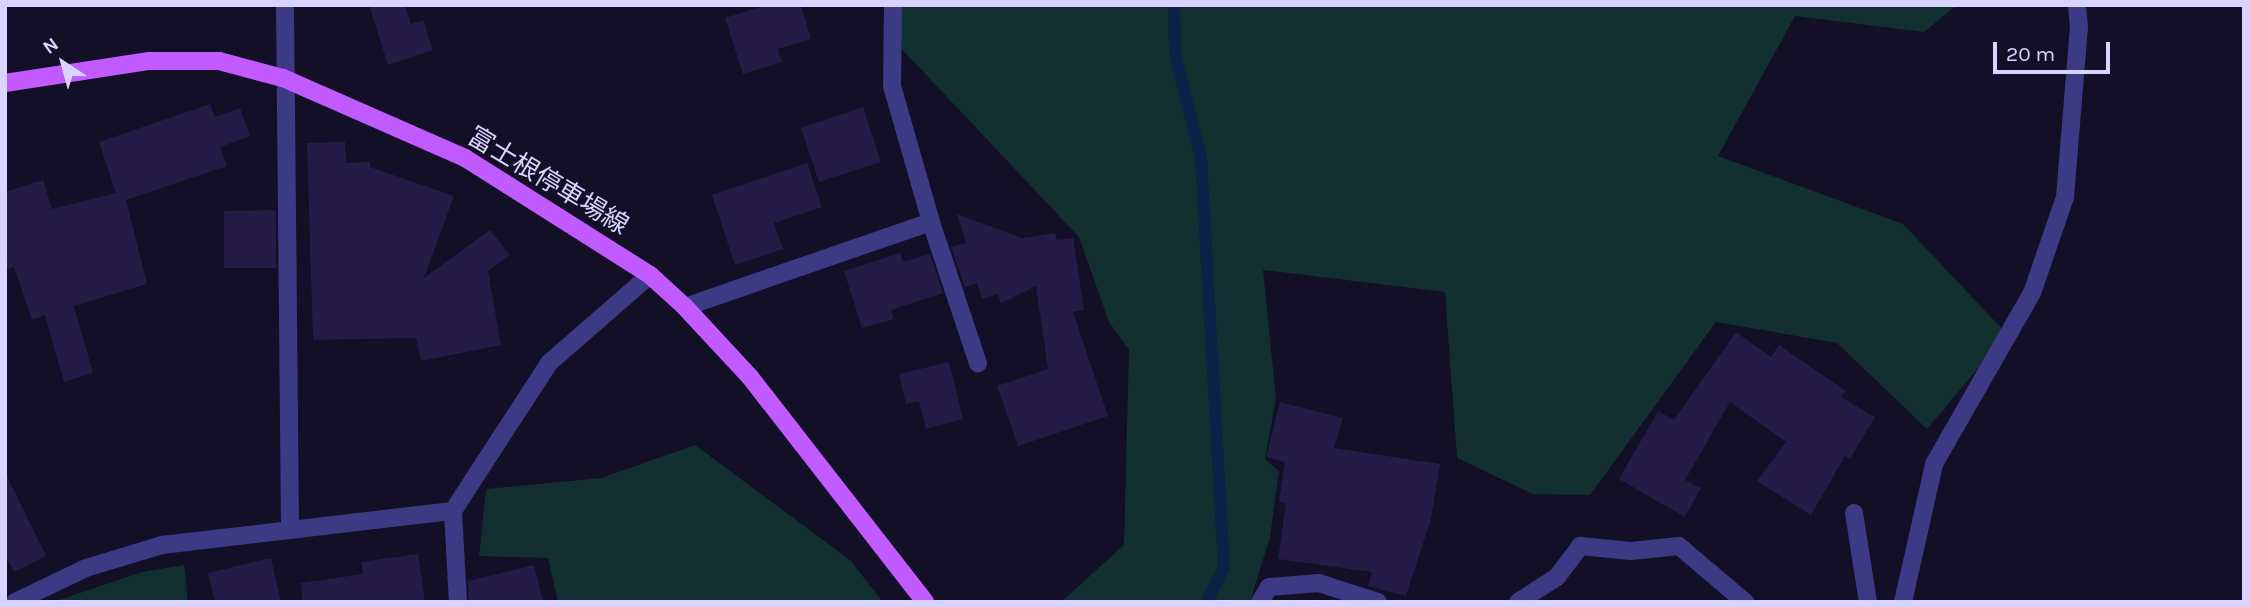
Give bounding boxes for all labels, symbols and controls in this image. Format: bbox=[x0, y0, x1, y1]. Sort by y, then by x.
north arrow bbox=[28, 28, 98, 98]
scale bar bbox=[1997, 28, 2114, 72]
text: N bbox=[39, 33, 63, 59]
text: 20 m bbox=[2006, 42, 2055, 66]
street label: 富士根停車場線 bbox=[462, 121, 634, 241]

